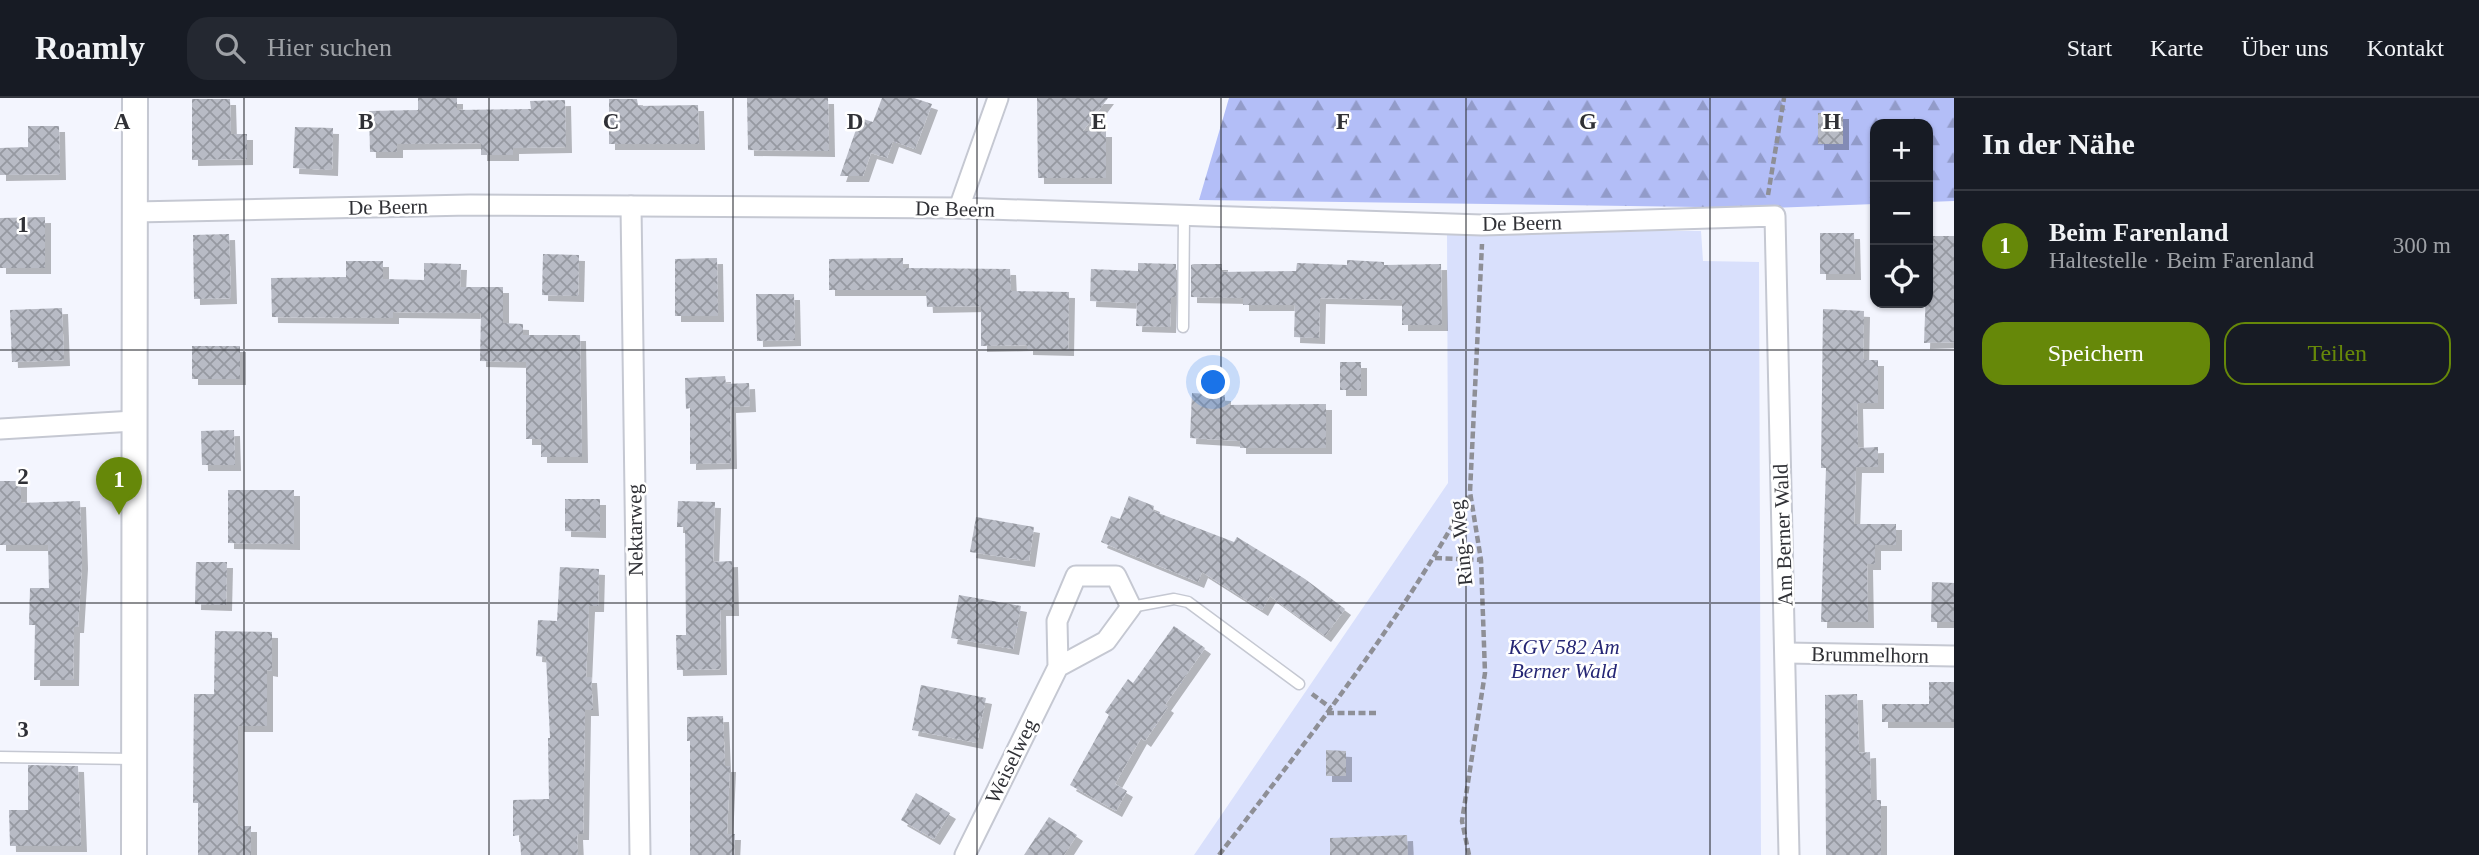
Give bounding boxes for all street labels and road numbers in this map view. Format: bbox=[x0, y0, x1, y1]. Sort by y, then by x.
street label: De Beern bbox=[348, 194, 429, 220]
street label: De Beern bbox=[915, 196, 996, 222]
street label: De Beern bbox=[1482, 210, 1563, 236]
street label: Am Berner Wald bbox=[1769, 463, 1797, 607]
street label: Nektarweg bbox=[622, 483, 648, 576]
street label: Ring-Weg bbox=[1445, 499, 1477, 587]
street label: Brummelhorn bbox=[1811, 642, 1930, 668]
street label: Weiselweg bbox=[980, 714, 1042, 807]

